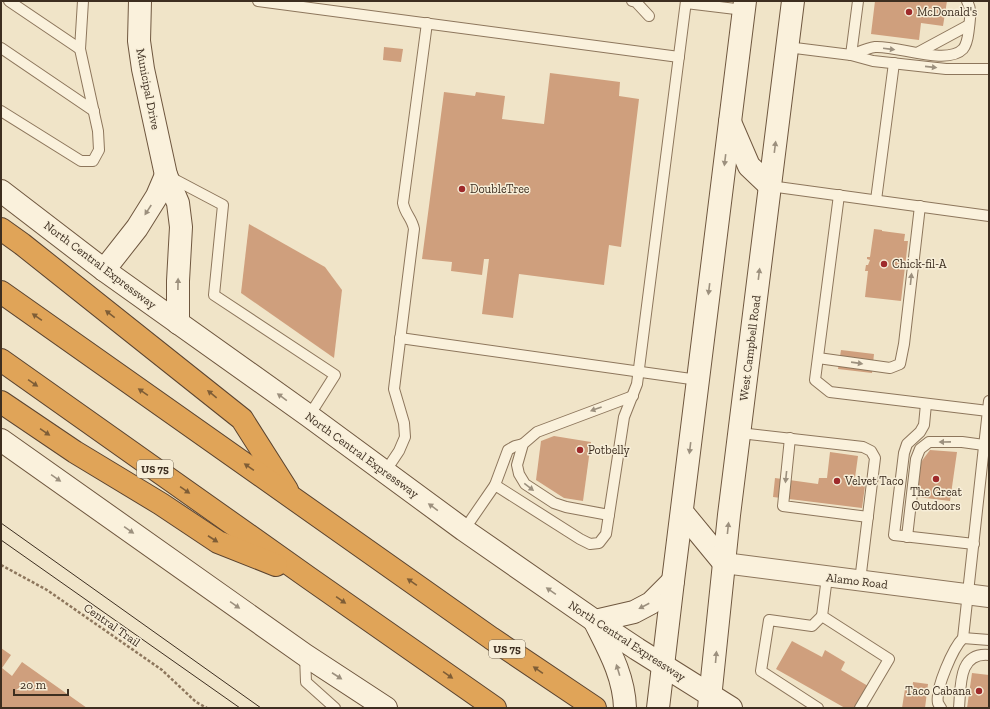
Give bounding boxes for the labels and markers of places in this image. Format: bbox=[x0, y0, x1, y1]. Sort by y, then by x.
place label: McDonald's bbox=[917, 5, 977, 19]
marker: McDonald's bbox=[904, 7, 914, 17]
place label: DoubleTree bbox=[470, 182, 530, 196]
marker: DoubleTree bbox=[457, 184, 467, 194]
place label: Chick-fil-A bbox=[892, 257, 947, 271]
marker: Chick-fil-A bbox=[879, 259, 889, 269]
place label: Potbelly bbox=[588, 443, 631, 457]
marker: Potbelly bbox=[575, 445, 585, 455]
place label: Velvet Taco bbox=[844, 474, 904, 488]
marker: The Great Outdoors bbox=[931, 474, 941, 484]
marker: Velvet Taco bbox=[832, 476, 842, 486]
place label: The Great Outdoors bbox=[910, 485, 962, 513]
place label: Taco Cabana bbox=[905, 684, 971, 698]
marker: Taco Cabana bbox=[974, 686, 984, 696]

